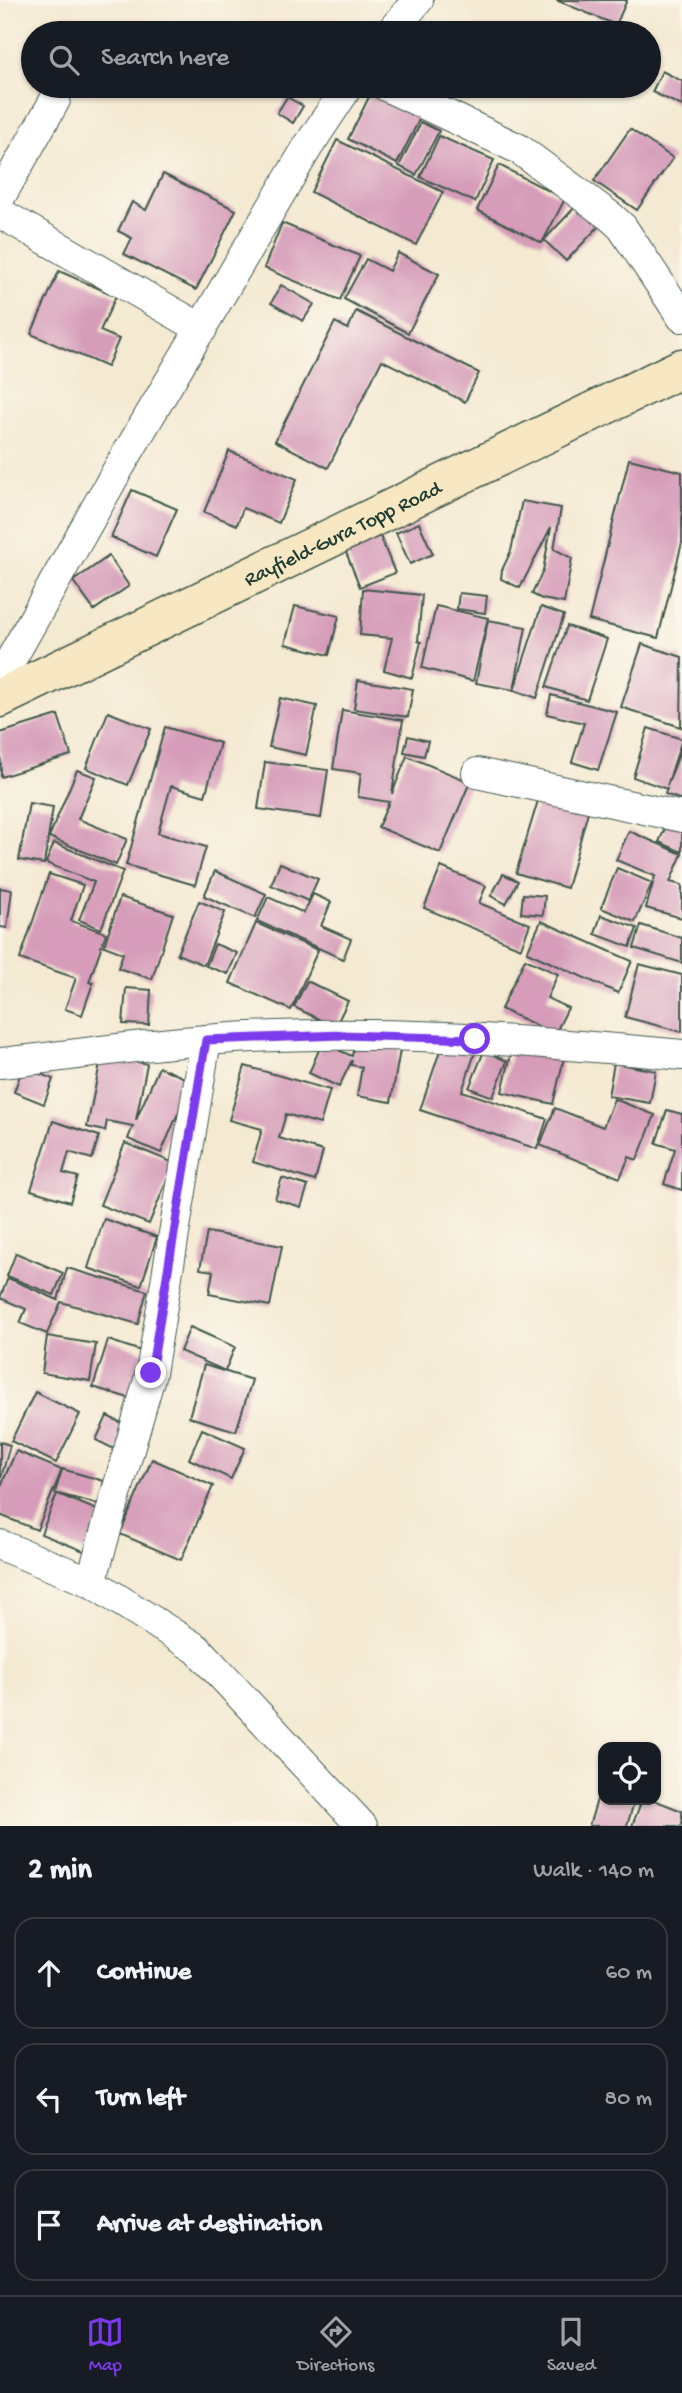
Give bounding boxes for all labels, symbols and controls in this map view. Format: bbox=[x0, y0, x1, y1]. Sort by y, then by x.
search box bbox=[21, 21, 661, 98]
icon: search bbox=[45, 41, 83, 79]
text: Search here bbox=[101, 44, 229, 75]
street label: Rayfield-Gura Topp Road bbox=[241, 477, 448, 594]
route start bbox=[459, 1023, 490, 1054]
route end bbox=[135, 1357, 166, 1388]
map controls bbox=[598, 1742, 661, 1805]
button: locate bbox=[598, 1742, 661, 1805]
text: 2 min bbox=[28, 1854, 92, 1889]
text: Walk · 140 m bbox=[533, 1858, 654, 1885]
icon: ahead bbox=[30, 1954, 68, 1992]
text: Continue bbox=[97, 1958, 191, 1989]
text: 60 m bbox=[606, 1960, 652, 1987]
icon: left bbox=[30, 2080, 68, 2118]
text: Turn left bbox=[97, 2084, 185, 2115]
text: 80 m bbox=[605, 2086, 652, 2113]
icon: arrive bbox=[30, 2206, 68, 2244]
text: Arrive at destination bbox=[97, 2210, 322, 2241]
tab: Map bbox=[86, 2313, 124, 2378]
tab: Directions bbox=[297, 2313, 374, 2378]
tab: Saved bbox=[547, 2313, 596, 2378]

